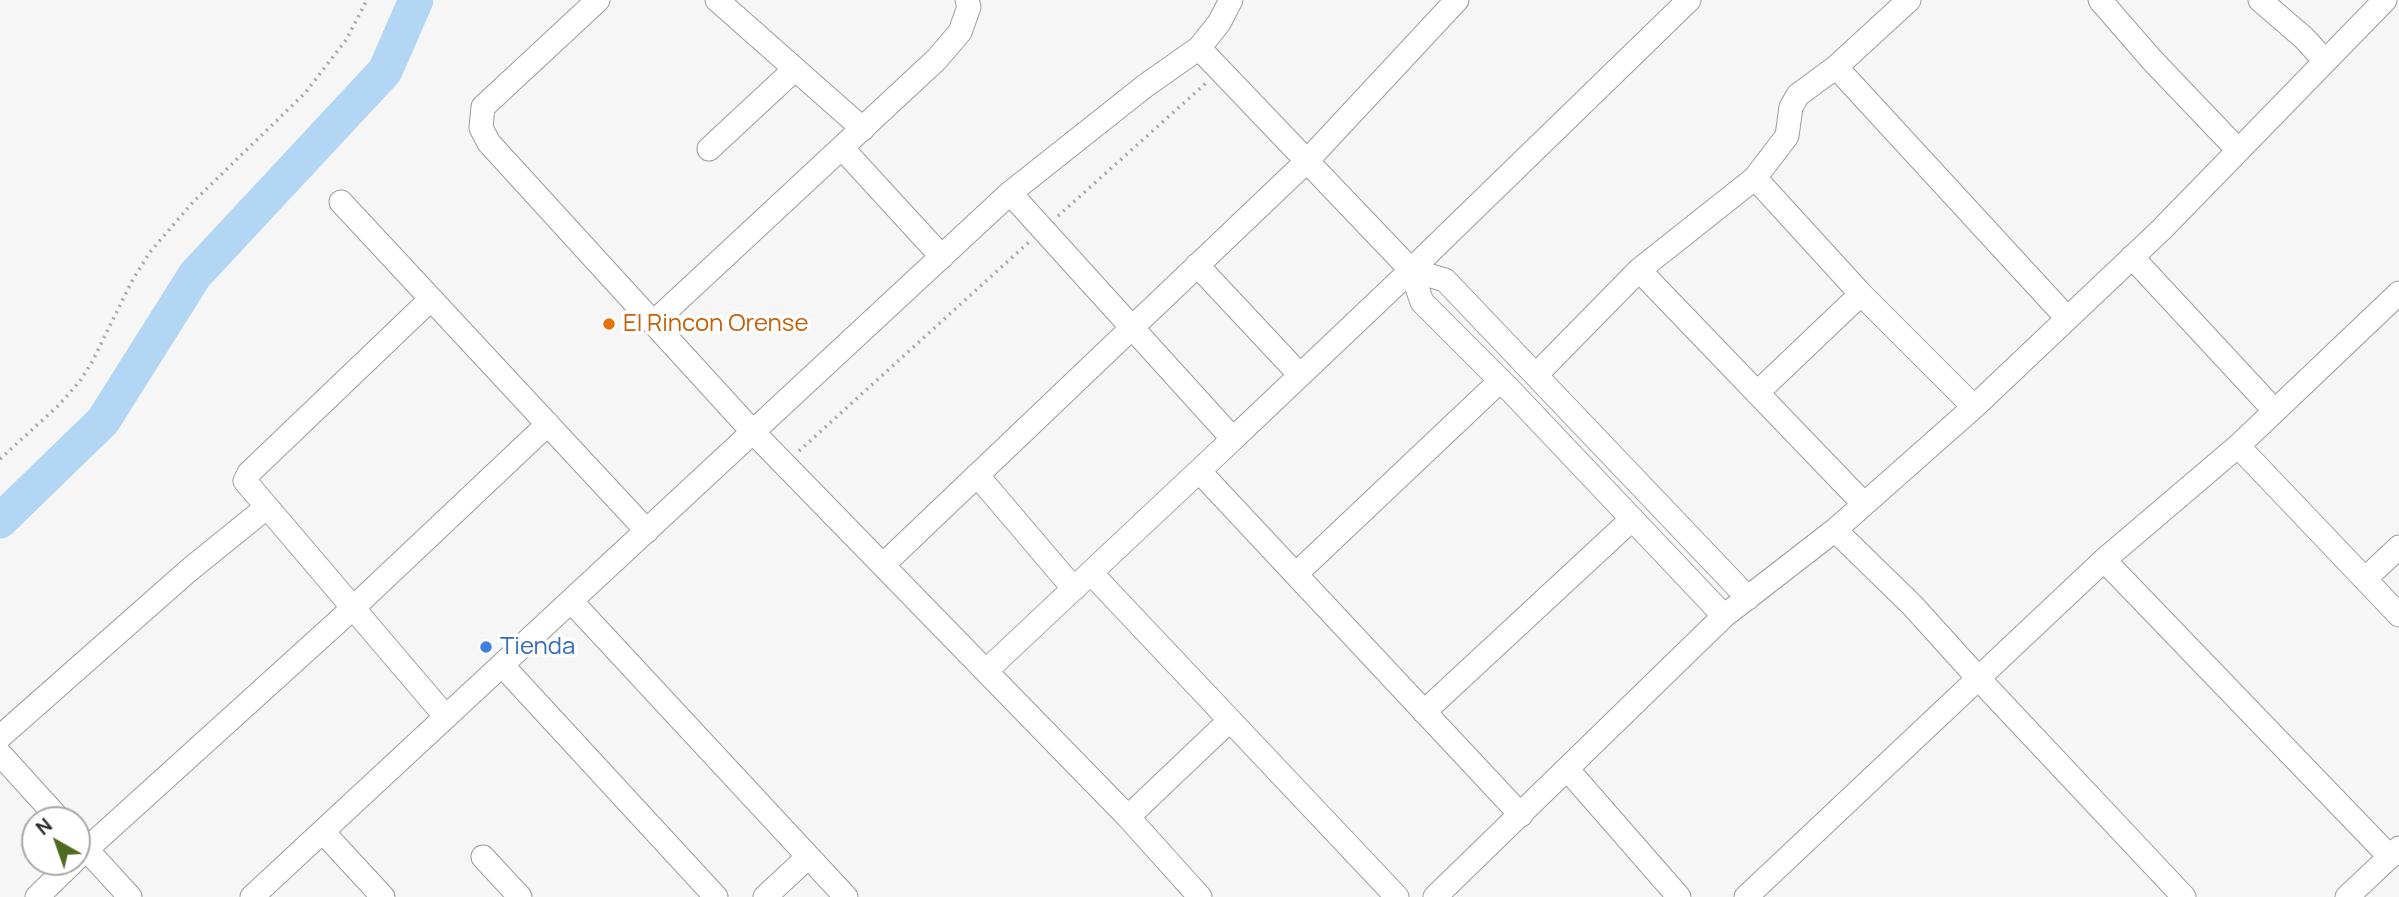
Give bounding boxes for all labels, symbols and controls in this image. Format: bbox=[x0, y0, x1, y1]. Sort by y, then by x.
place label: El Rincon Orense bbox=[623, 310, 808, 338]
marker: El Rincon Orense bbox=[601, 316, 617, 332]
place label: Tienda bbox=[500, 633, 575, 661]
marker: Tienda bbox=[478, 639, 494, 655]
north arrow bbox=[21, 806, 91, 876]
text: N bbox=[30, 812, 57, 841]

